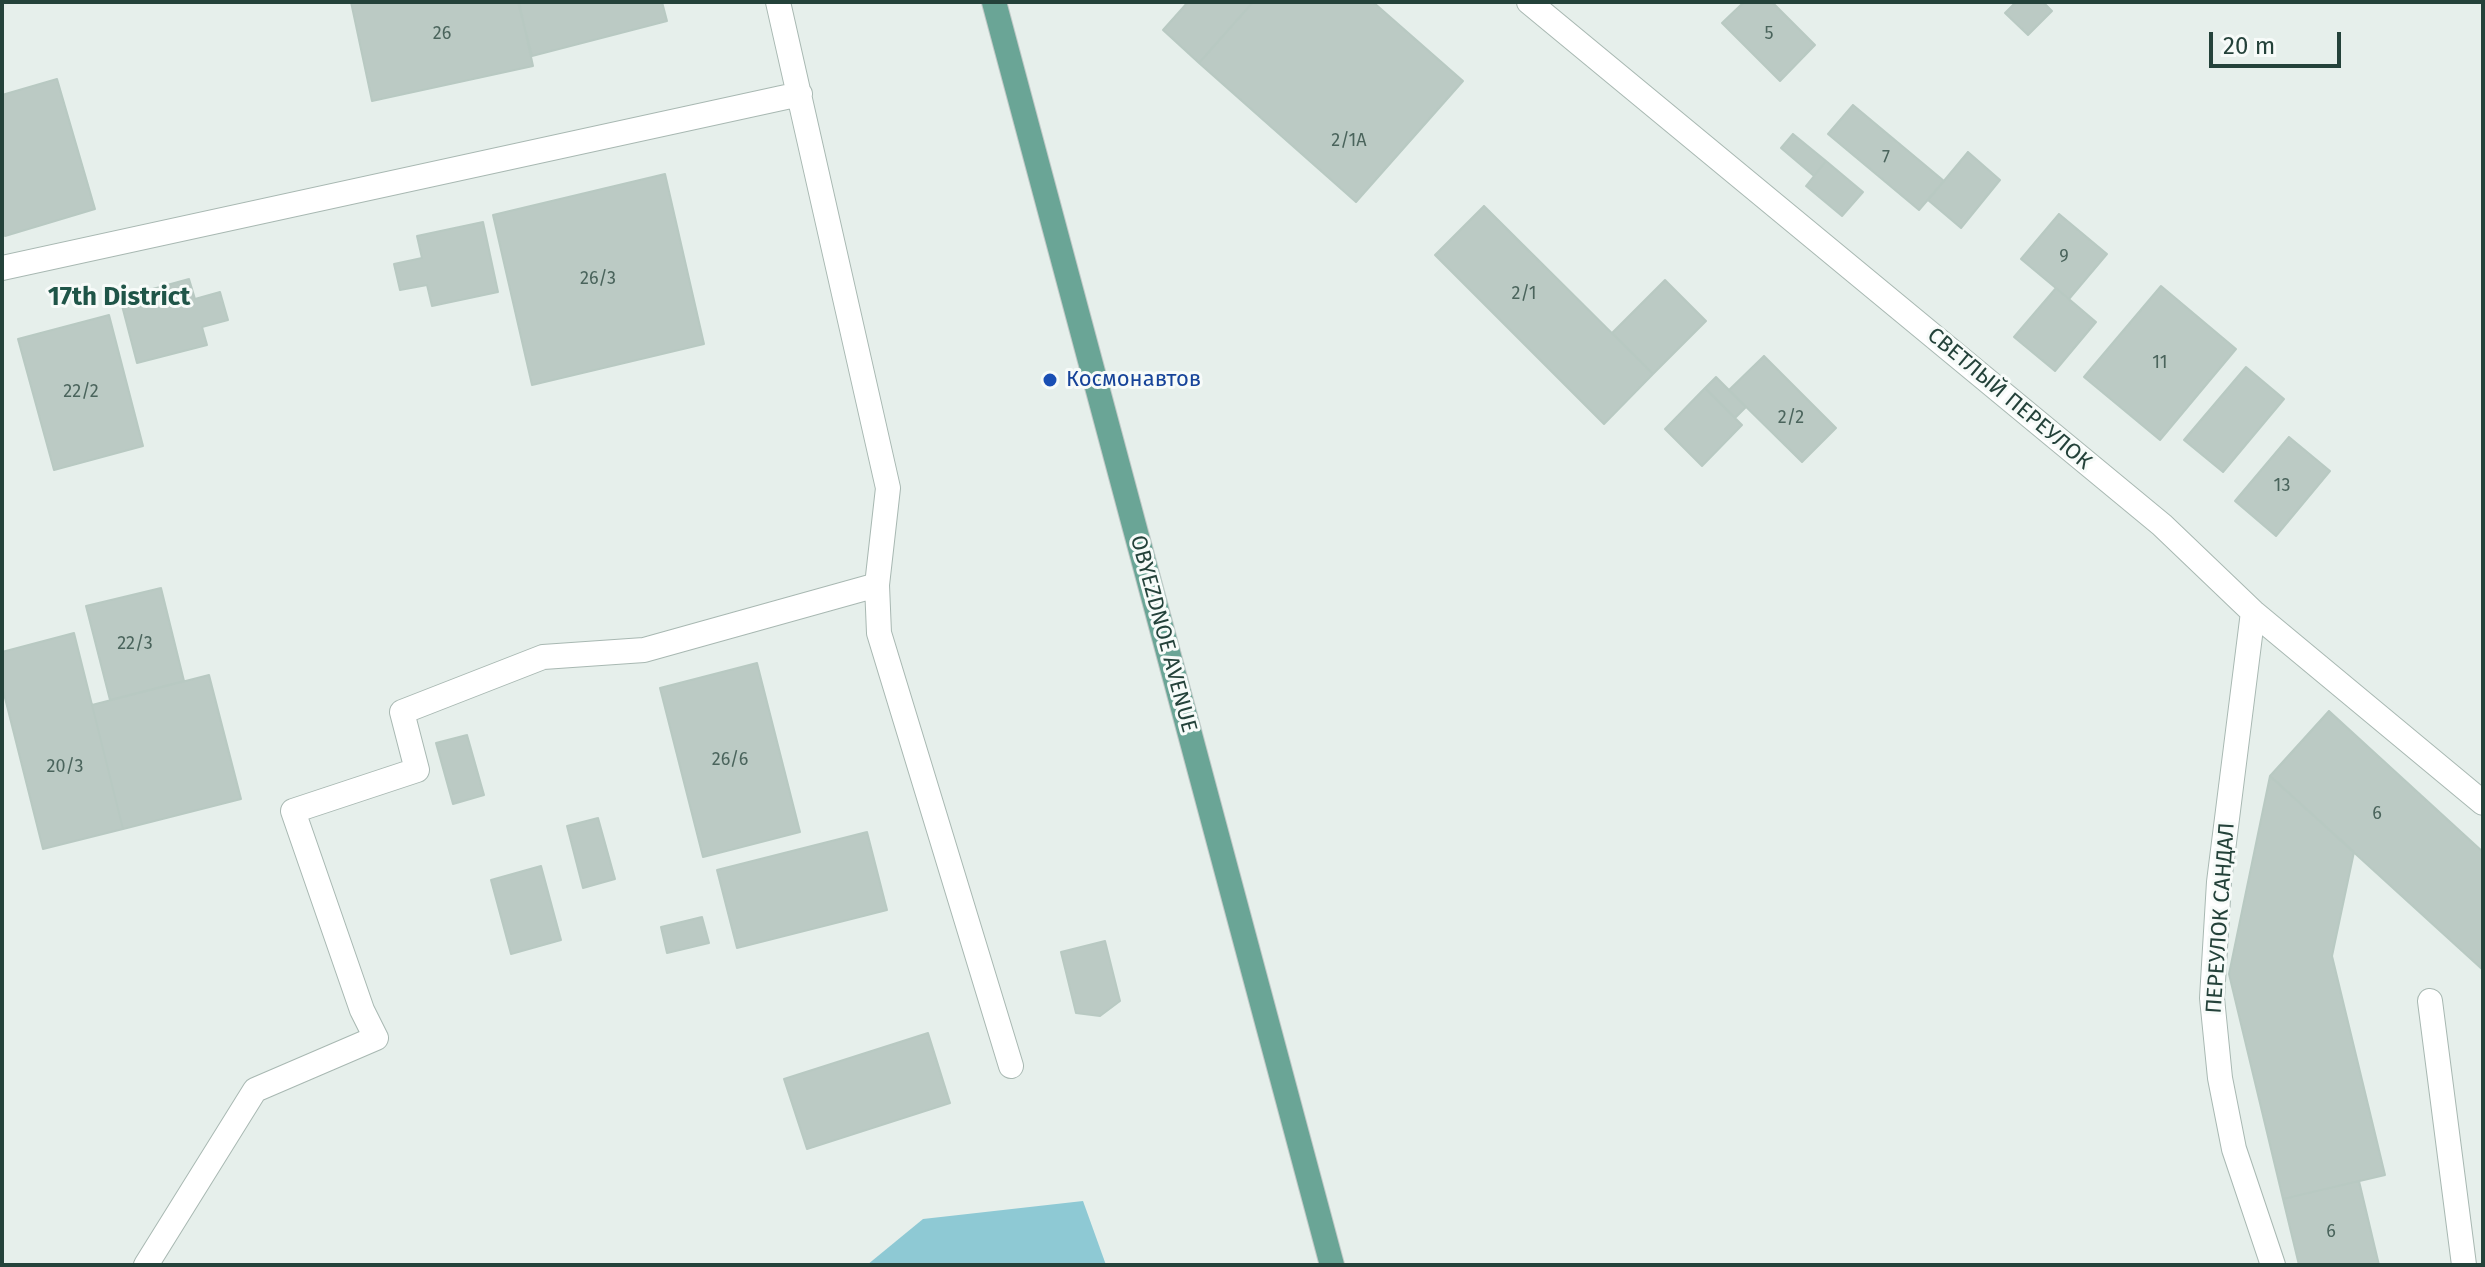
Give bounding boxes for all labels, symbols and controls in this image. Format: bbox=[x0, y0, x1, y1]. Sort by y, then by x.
scale bar bbox=[2213, 16, 2345, 66]
house number: 26 bbox=[433, 23, 451, 45]
house number: 5 bbox=[1764, 23, 1774, 45]
text: 20 m bbox=[2223, 32, 2275, 60]
house number: 2/1А bbox=[1331, 130, 1367, 152]
house number: 7 bbox=[1882, 147, 1890, 169]
house number: 9 bbox=[2059, 246, 2069, 268]
house number: 26/3 bbox=[580, 268, 616, 290]
district label: 17th District bbox=[48, 282, 190, 314]
house number: 2/1 bbox=[1512, 283, 1536, 305]
street label: СВЕТЛЫЙ ПЕРЕУЛОК bbox=[1921, 323, 2097, 475]
house number: 11 bbox=[2152, 352, 2168, 374]
place label: Космонавтов bbox=[1066, 367, 1201, 393]
marker: Космонавтов bbox=[1041, 371, 1059, 389]
house number: 22/2 bbox=[63, 381, 99, 403]
house number: 2/2 bbox=[1778, 407, 1804, 429]
house number: 13 bbox=[2274, 475, 2290, 497]
street label: OBYEZDNOE AVENUE bbox=[1124, 533, 1202, 735]
house number: 22/3 bbox=[117, 633, 153, 655]
house number: 26/6 bbox=[712, 749, 748, 771]
house number: 20/3 bbox=[47, 756, 83, 778]
house number: 6 bbox=[2372, 803, 2382, 825]
street label: ПЕРЕУЛОК САНДАЛ bbox=[2201, 822, 2241, 1014]
house number: 6 bbox=[2326, 1221, 2336, 1243]

